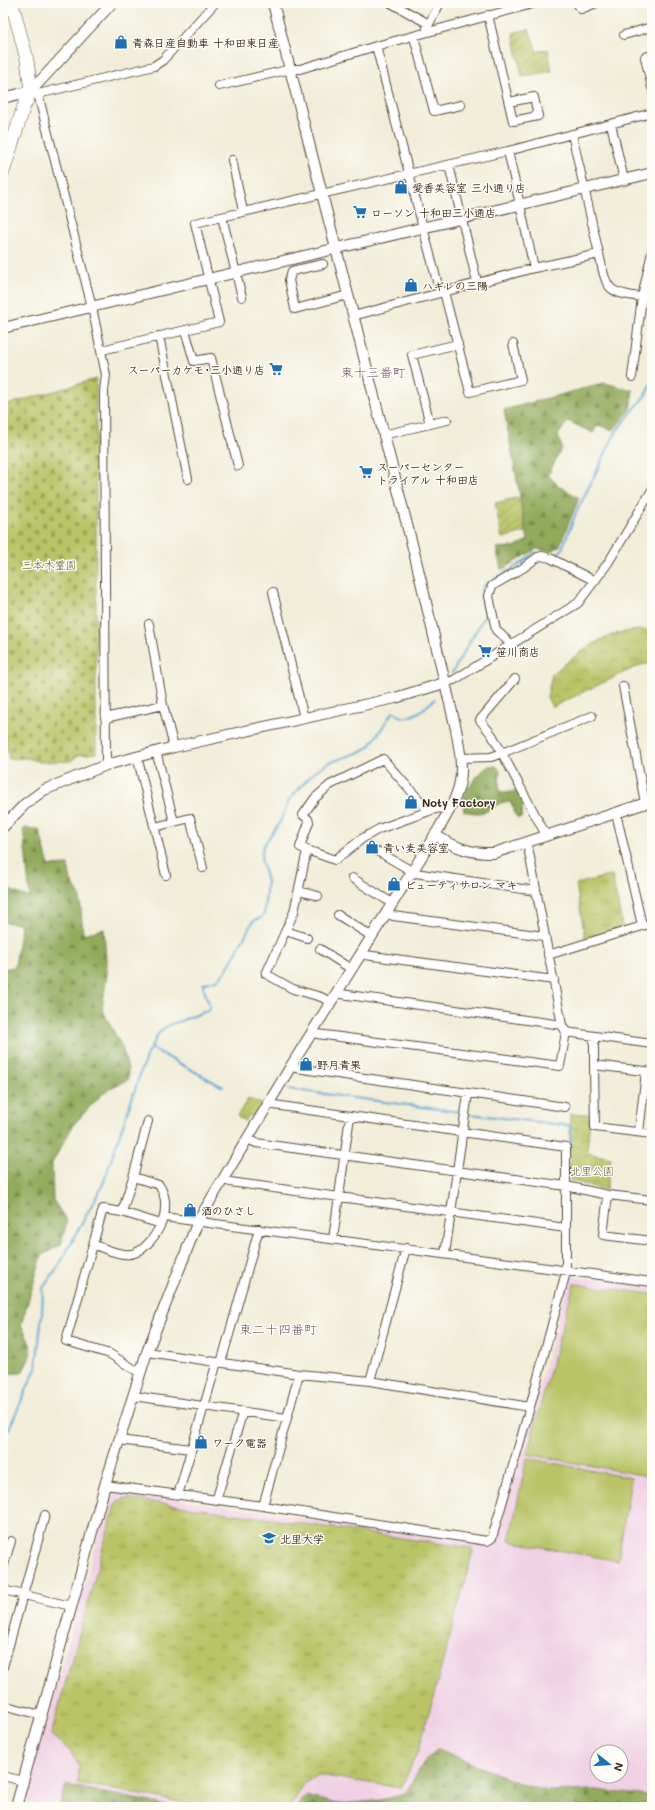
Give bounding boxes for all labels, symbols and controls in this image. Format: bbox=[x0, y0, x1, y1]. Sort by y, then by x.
shop icon: 青森日産自動車 十和田東日産 bbox=[113, 34, 129, 50]
place label: 青森日産自動車 十和田東日産 bbox=[132, 35, 279, 50]
shop icon: 愛香美容室 三小通り店 bbox=[393, 179, 409, 195]
place label: 愛香美容室 三小通り店 bbox=[412, 180, 526, 195]
supermarket icon: ローソン 十和田三小通店 bbox=[352, 204, 368, 220]
place label: ローソン 十和田三小通店 bbox=[371, 205, 496, 220]
shop icon: ハギレの三陽 bbox=[403, 277, 419, 293]
place label: ハギレの三陽 bbox=[422, 278, 488, 293]
supermarket icon: スーパーカケモ･三小通り店 bbox=[268, 361, 284, 377]
place label: スーパーカケモ･三小通り店 bbox=[128, 362, 265, 377]
district label: 東十三番町 bbox=[340, 363, 406, 380]
place label: スーパーセンター トライアル 十和田店 bbox=[377, 459, 479, 487]
supermarket icon: スーパーセンター トライアル 十和田店 bbox=[358, 464, 374, 480]
park label: 三本木霊園 bbox=[22, 557, 77, 572]
supermarket icon: 笹川商店 bbox=[477, 643, 493, 659]
place label: 笹川商店 bbox=[496, 644, 540, 659]
shop icon: Noty Factory bbox=[403, 794, 419, 810]
place label: Noty Factory bbox=[422, 795, 496, 810]
shop icon: 青い麦美容室 bbox=[364, 839, 380, 855]
place label: 青い麦美容室 bbox=[383, 840, 449, 855]
shop icon: ビューティサロン マキ bbox=[386, 876, 402, 892]
place label: ビューティサロン マキ bbox=[405, 877, 517, 892]
shop icon: 野月青果 bbox=[298, 1056, 314, 1072]
place label: 野月青果 bbox=[317, 1057, 361, 1072]
park label: 北里公園 bbox=[570, 1163, 614, 1178]
shop icon: 酒のひさし bbox=[182, 1202, 198, 1218]
place label: 酒のひさし bbox=[201, 1203, 256, 1218]
district label: 東二十四番町 bbox=[239, 1320, 317, 1337]
shop icon: ワーク電器 bbox=[193, 1434, 209, 1450]
place label: ワーク電器 bbox=[212, 1435, 267, 1450]
school or university icon: 北里大学 bbox=[261, 1530, 277, 1546]
place label: 北里大学 bbox=[280, 1531, 324, 1546]
north arrow bbox=[589, 1744, 629, 1784]
text: N bbox=[611, 1761, 627, 1773]

